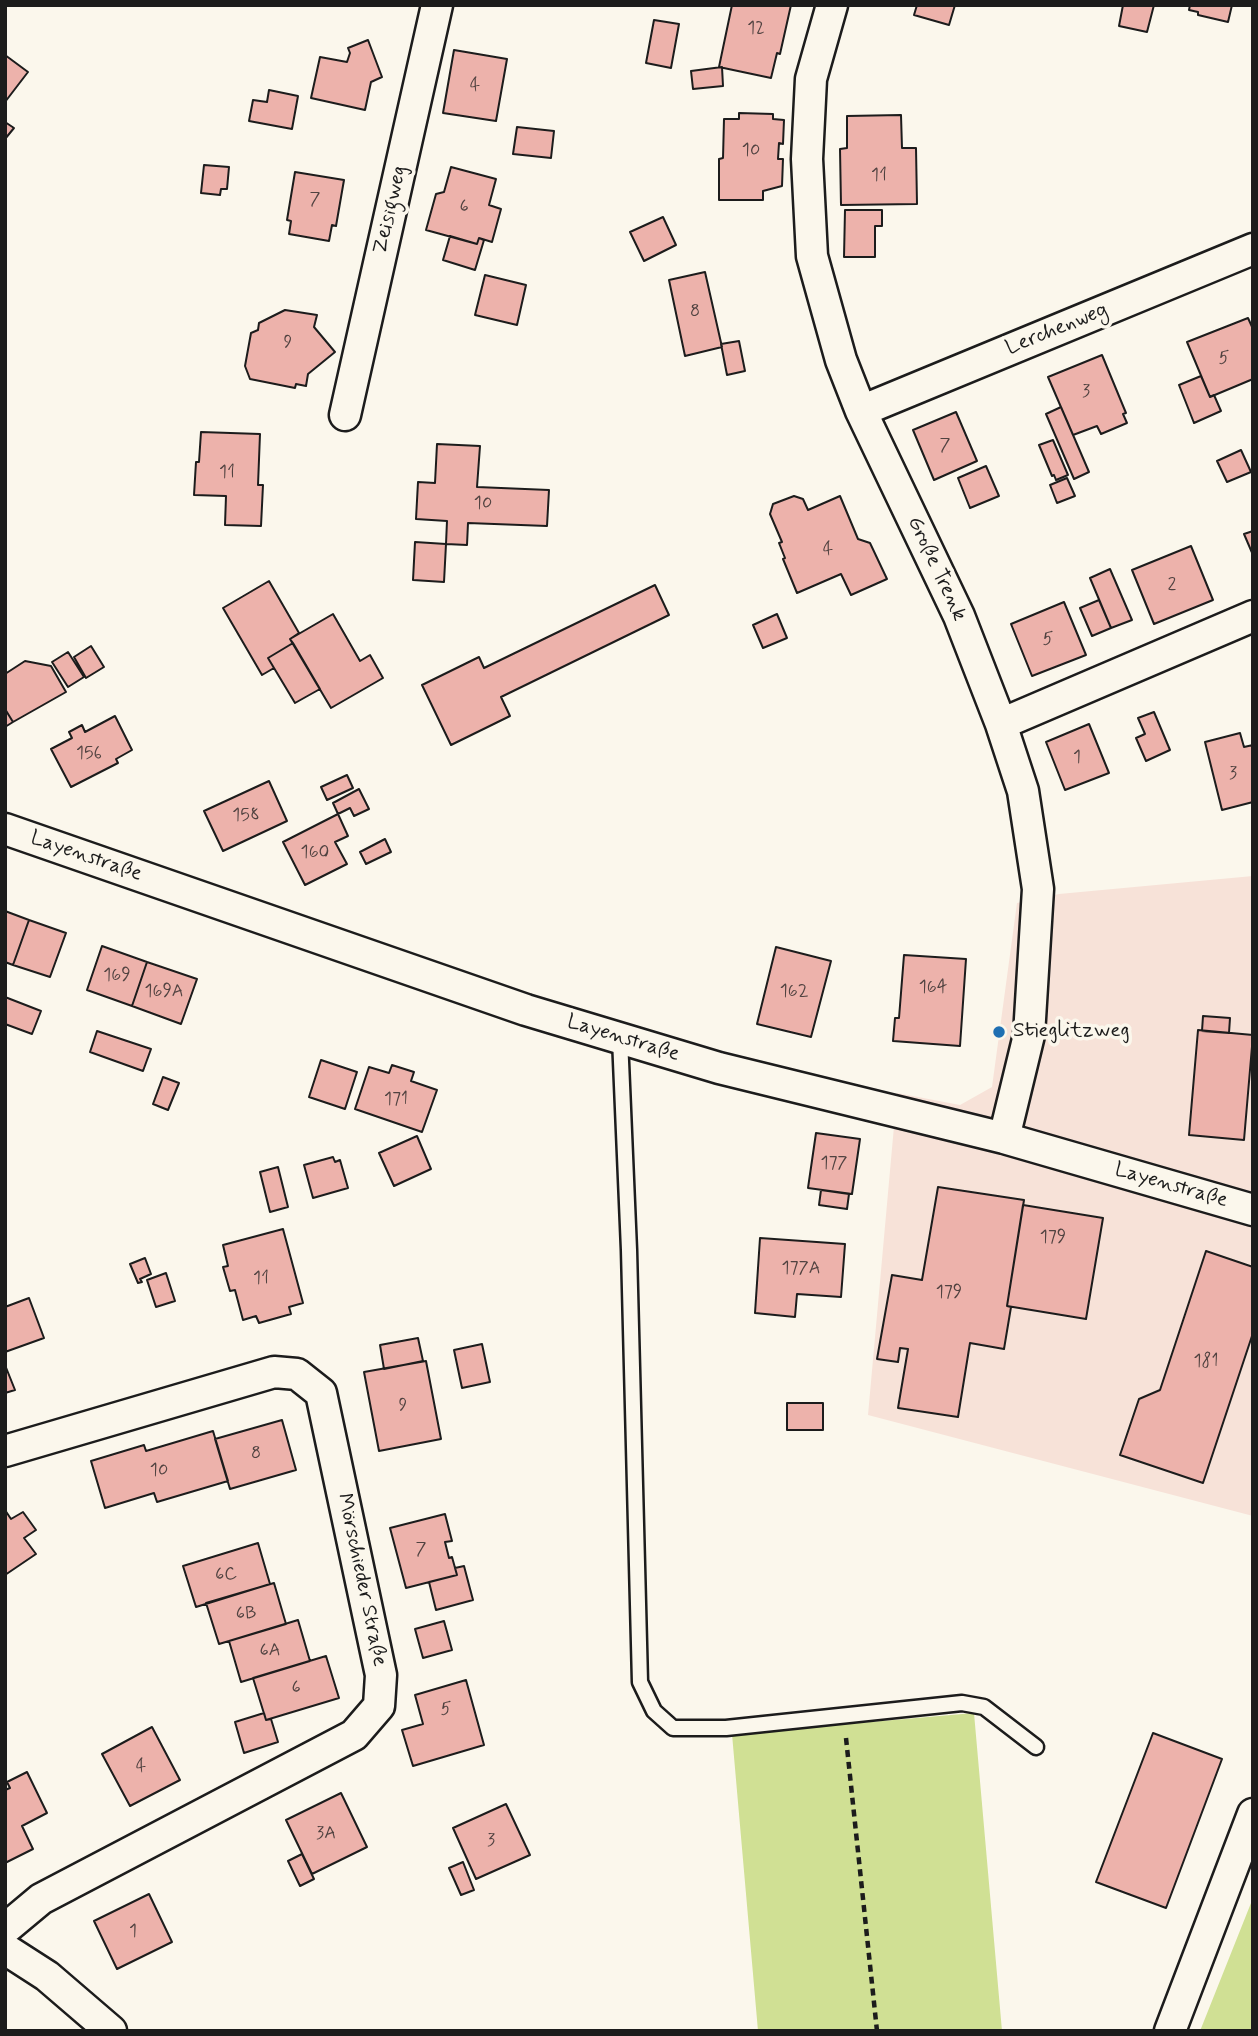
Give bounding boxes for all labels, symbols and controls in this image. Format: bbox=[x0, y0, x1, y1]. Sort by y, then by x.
house number: 12 bbox=[747, 18, 765, 40]
house number: 4 bbox=[470, 75, 480, 97]
house number: 10 bbox=[742, 140, 760, 162]
street label: Zeisigweg bbox=[369, 163, 413, 257]
house number: 11 bbox=[871, 165, 887, 187]
house number: 7 bbox=[310, 189, 320, 211]
house number: 6 bbox=[459, 196, 469, 218]
street label: Lerchenweg bbox=[1002, 298, 1112, 362]
house number: 8 bbox=[690, 301, 700, 323]
house number: 9 bbox=[284, 332, 292, 354]
house number: 5 bbox=[1219, 348, 1229, 370]
house number: 3 bbox=[1082, 381, 1090, 403]
house number: 7 bbox=[940, 435, 950, 457]
house number: 11 bbox=[219, 462, 235, 484]
house number: 10 bbox=[474, 493, 492, 515]
street label: Große Trenk bbox=[901, 513, 971, 625]
house number: 4 bbox=[823, 539, 833, 561]
house number: 2 bbox=[1168, 574, 1176, 596]
house number: 5 bbox=[1043, 629, 1053, 651]
house number: 156 bbox=[76, 743, 102, 765]
house number: 1 bbox=[1073, 747, 1081, 769]
house number: 3 bbox=[1229, 763, 1237, 785]
house number: 158 bbox=[232, 805, 260, 827]
street label: Layenstraße bbox=[27, 826, 145, 888]
house number: 160 bbox=[301, 842, 329, 864]
house number: 169 bbox=[103, 965, 131, 987]
house number: 164 bbox=[919, 977, 947, 999]
house number: 169A bbox=[144, 981, 184, 1003]
house number: 162 bbox=[780, 981, 808, 1003]
street label: Layenstraße bbox=[564, 1010, 682, 1068]
place label: Stieglitzweg bbox=[1013, 1019, 1130, 1045]
marker: Stieglitzweg bbox=[991, 1024, 1007, 1040]
house number: 171 bbox=[384, 1089, 408, 1111]
house number: 177 bbox=[820, 1153, 848, 1175]
street label: Layenstraße bbox=[1112, 1158, 1230, 1214]
house number: 179 bbox=[1040, 1227, 1066, 1249]
house number: 177A bbox=[782, 1258, 820, 1280]
house number: 11 bbox=[253, 1268, 269, 1290]
house number: 179 bbox=[936, 1282, 962, 1304]
house number: 181 bbox=[1194, 1351, 1218, 1373]
house number: 9 bbox=[399, 1395, 407, 1417]
house number: 8 bbox=[251, 1443, 261, 1465]
house number: 10 bbox=[150, 1460, 168, 1482]
street label: Mörschieder Straße bbox=[330, 1491, 392, 1669]
house number: 7 bbox=[416, 1539, 426, 1561]
house number: 6C bbox=[215, 1564, 237, 1586]
house number: 6B bbox=[236, 1603, 256, 1625]
house number: 6A bbox=[260, 1640, 280, 1662]
house number: 6 bbox=[291, 1677, 301, 1699]
house number: 5 bbox=[441, 1699, 451, 1721]
house number: 4 bbox=[136, 1756, 146, 1778]
house number: 3A bbox=[316, 1823, 336, 1845]
house number: 3 bbox=[487, 1830, 495, 1852]
house number: 1 bbox=[129, 1921, 137, 1943]

